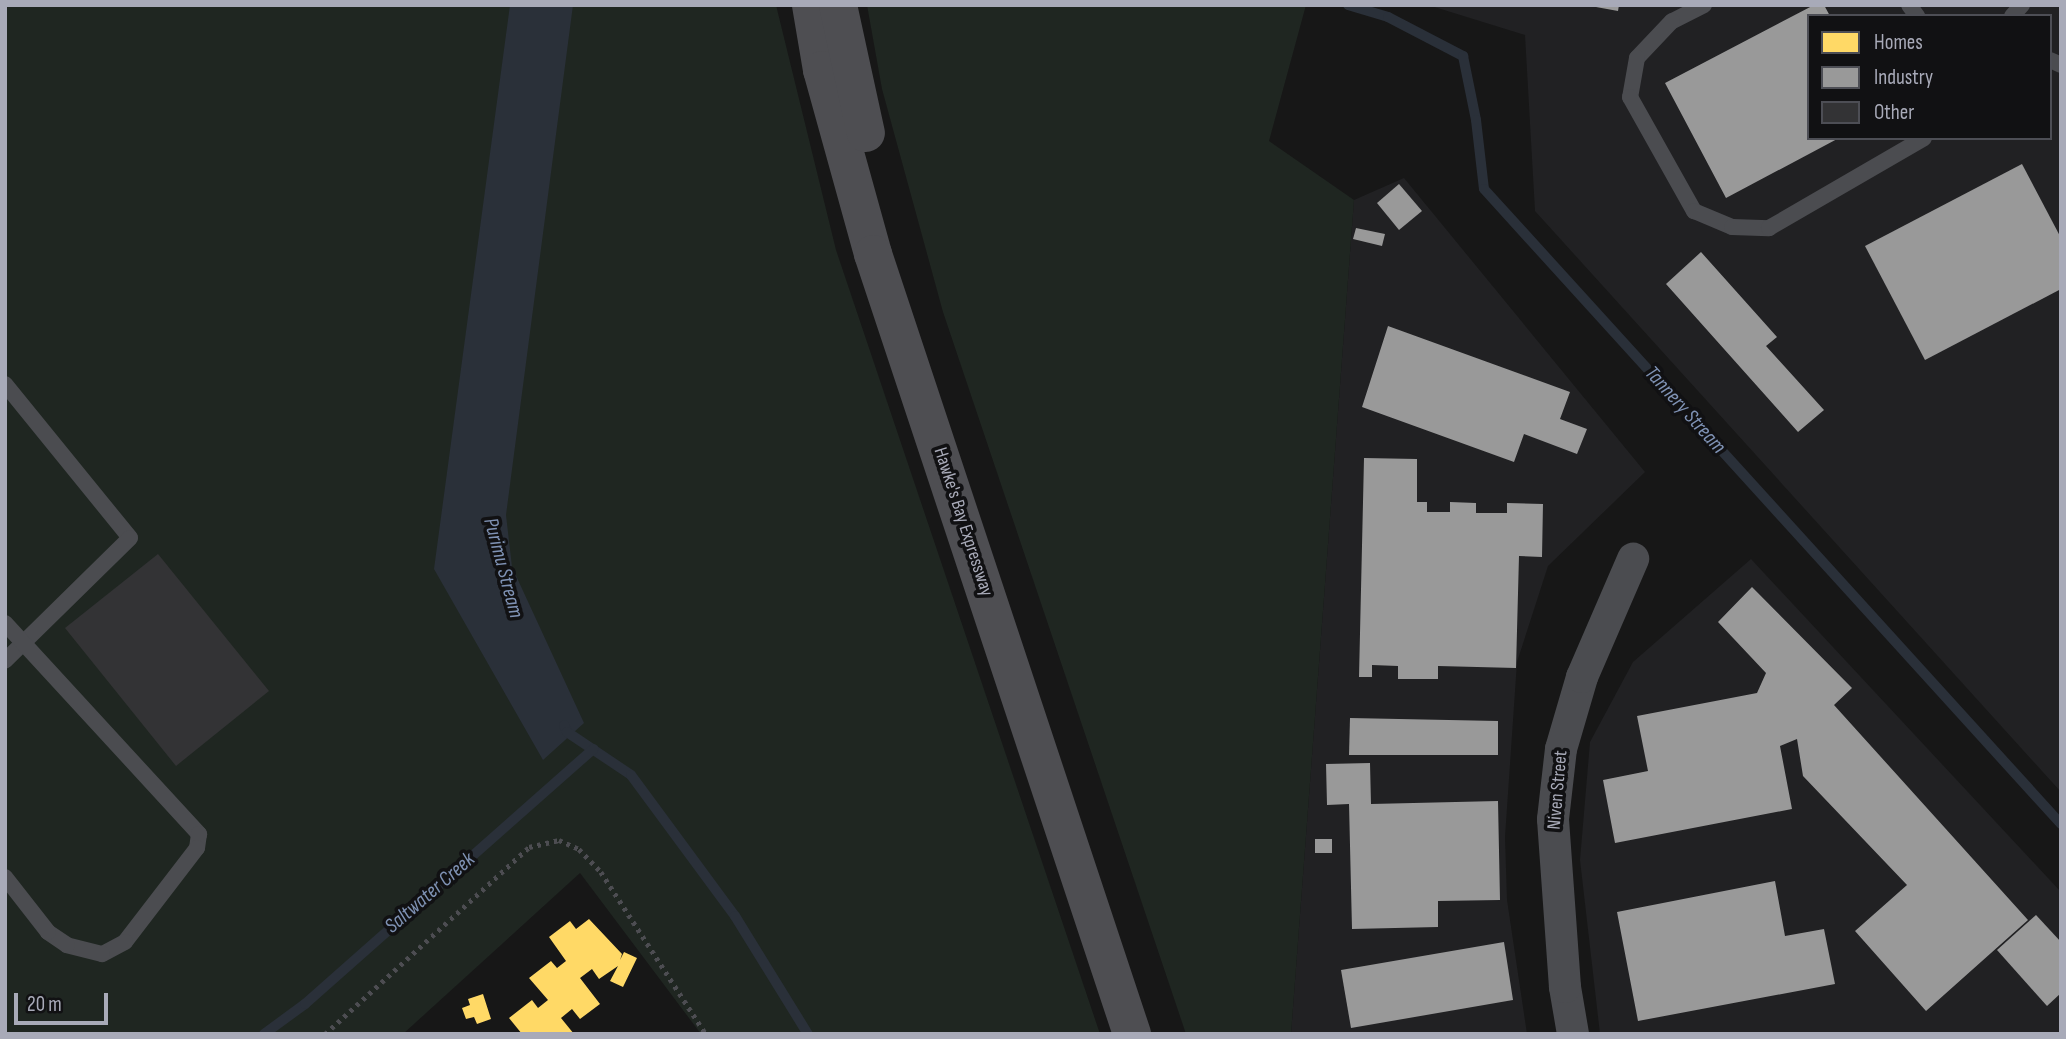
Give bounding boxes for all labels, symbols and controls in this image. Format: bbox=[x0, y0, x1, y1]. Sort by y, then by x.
legend bbox=[1807, 14, 2052, 140]
text: Homes bbox=[1874, 30, 1923, 55]
text: Industry bbox=[1874, 65, 1933, 90]
text: Other bbox=[1874, 100, 1914, 125]
water label: Tannery Stream bbox=[1639, 361, 1731, 459]
street label: Hawke's Bay Expressway bbox=[928, 445, 998, 599]
water label: Purimu Stream bbox=[478, 515, 528, 621]
street label: Niven Street bbox=[1543, 750, 1573, 830]
water label: Saltwater Creek bbox=[380, 847, 480, 939]
scale bar bbox=[18, 979, 112, 1023]
text: 20 m bbox=[27, 992, 62, 1017]

